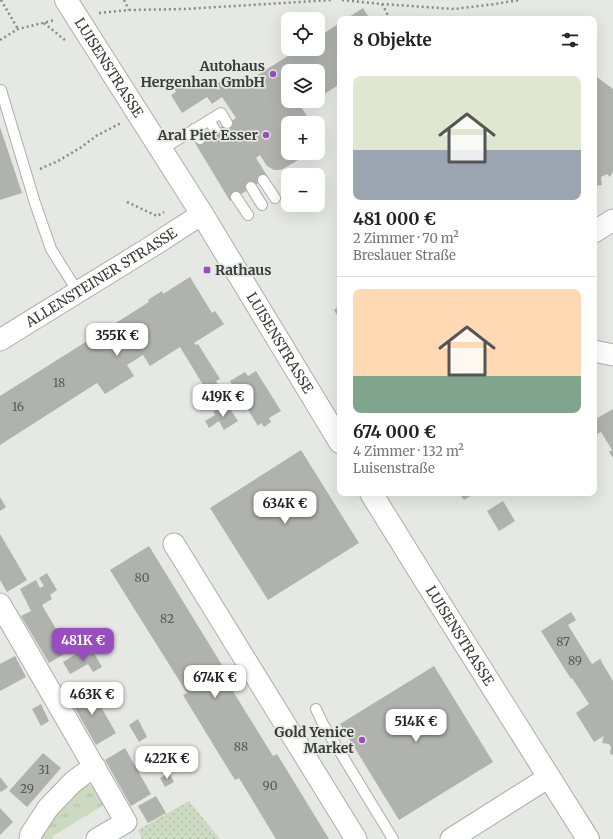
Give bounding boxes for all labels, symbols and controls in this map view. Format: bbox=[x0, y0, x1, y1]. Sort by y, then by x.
map controls bbox=[281, 12, 325, 212]
button: locate bbox=[281, 12, 325, 56]
street label: LUISENSTRASSE bbox=[71, 14, 147, 121]
text: 8 Objekte bbox=[353, 29, 432, 51]
icon: filters bbox=[559, 29, 581, 51]
place label: Autohaus Hergenhan GmbH bbox=[141, 57, 265, 91]
button: layers bbox=[281, 64, 325, 108]
marker: Autohaus Hergenhan GmbH bbox=[268, 69, 278, 79]
icon: home bbox=[431, 102, 503, 174]
button: + bbox=[281, 116, 325, 160]
place label: Aral Piet Esser bbox=[157, 126, 258, 144]
marker: Aral Piet Esser bbox=[261, 130, 271, 140]
button: − bbox=[281, 168, 325, 212]
text: 481 000 € bbox=[353, 208, 436, 230]
street label: ALLENSTEINER STRASSE bbox=[21, 224, 180, 332]
text: 2 Zimmer · 70 m² bbox=[353, 230, 459, 247]
text: Breslauer Straße bbox=[353, 247, 456, 264]
place label: Rathaus bbox=[215, 261, 272, 279]
marker: Rathaus bbox=[202, 265, 212, 275]
street label: LUISENSTRASSE bbox=[243, 289, 317, 396]
icon: home bbox=[431, 315, 503, 387]
pin: 355K € bbox=[84, 323, 150, 357]
text: 355K € bbox=[95, 327, 139, 344]
house number: 18 bbox=[53, 375, 65, 390]
pin: 419K € bbox=[190, 384, 256, 418]
text: 419K € bbox=[202, 388, 244, 405]
house number: 16 bbox=[12, 399, 24, 414]
text: 674 000 € bbox=[353, 421, 436, 443]
text: 4 Zimmer · 132 m² bbox=[353, 443, 464, 460]
text: Luisenstraße bbox=[353, 460, 435, 477]
pin: 634K € bbox=[252, 491, 318, 525]
text: 634K € bbox=[262, 495, 308, 512]
house number: 80 bbox=[135, 570, 150, 585]
street label: LUISENSTRASSE bbox=[422, 582, 498, 689]
house number: 82 bbox=[160, 611, 174, 626]
pin: 481K € bbox=[50, 628, 116, 662]
text: 481K € bbox=[61, 632, 105, 649]
house number: 87 bbox=[556, 634, 570, 649]
house number: 89 bbox=[568, 653, 582, 668]
pin: 674K € bbox=[182, 665, 248, 699]
text: 674K € bbox=[193, 669, 237, 686]
pin: 463K € bbox=[59, 682, 125, 716]
text: 463K € bbox=[69, 686, 115, 703]
pin: 514K € bbox=[383, 709, 449, 743]
text: 514K € bbox=[395, 713, 437, 730]
place label: Gold Yenice Market bbox=[274, 723, 354, 757]
marker: Gold Yenice Market bbox=[357, 735, 367, 745]
house number: 88 bbox=[234, 739, 248, 754]
pin: 422K € bbox=[134, 746, 200, 780]
text: 422K € bbox=[144, 750, 190, 767]
house number: 31 bbox=[38, 762, 50, 777]
house number: 90 bbox=[262, 778, 278, 793]
house number: 29 bbox=[20, 781, 34, 796]

